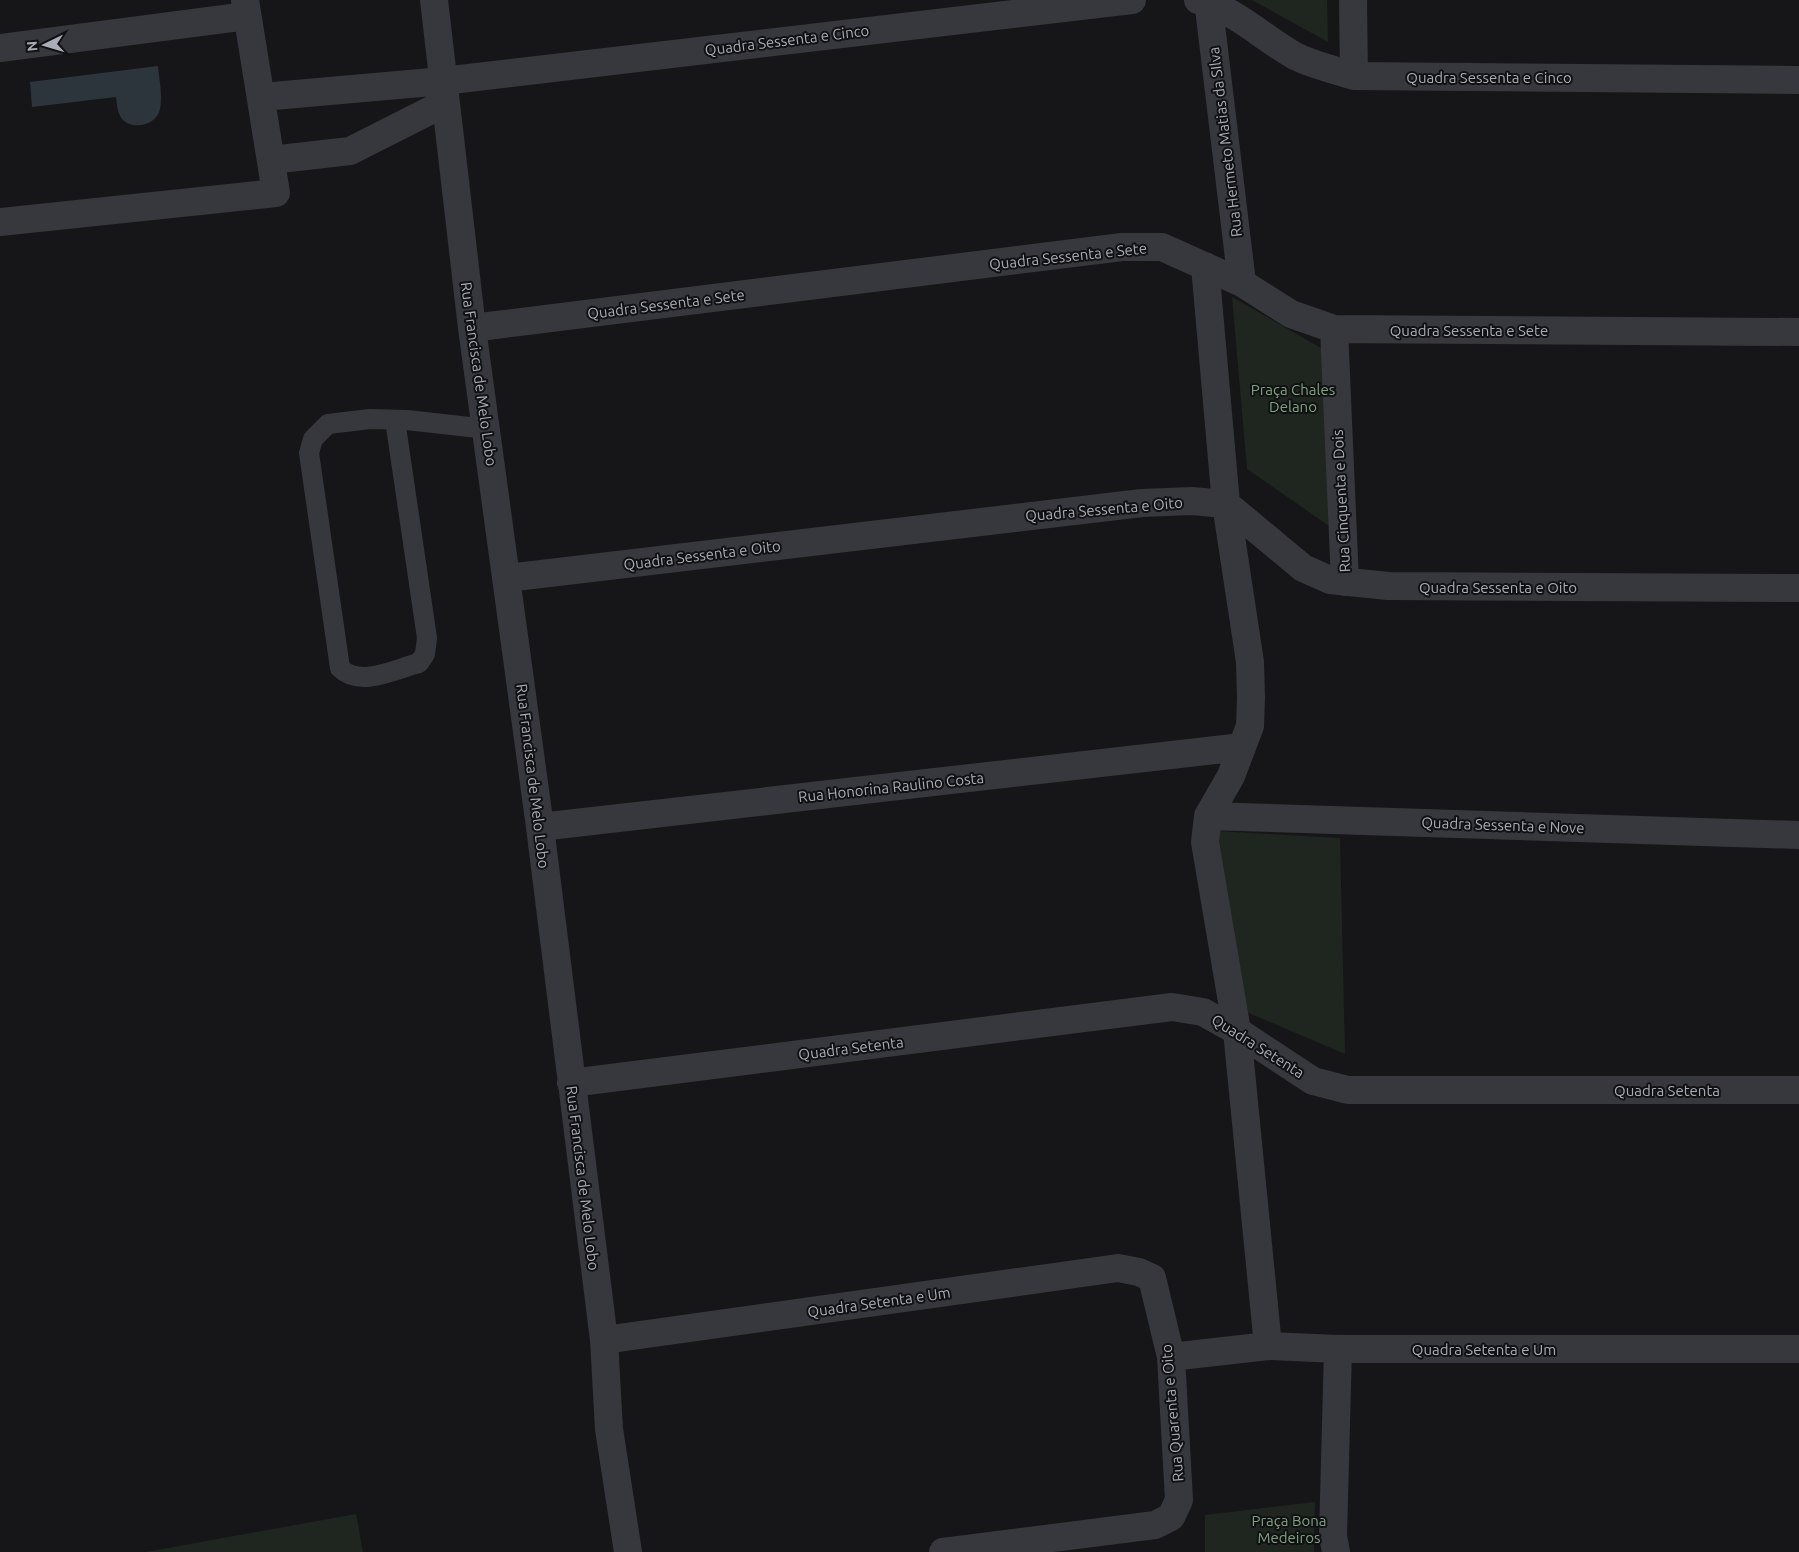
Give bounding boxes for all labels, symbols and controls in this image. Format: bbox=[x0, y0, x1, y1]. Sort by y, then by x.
north arrow bbox=[20, 20, 70, 70]
street label: Quadra Sessenta e Cinco bbox=[704, 21, 870, 59]
text: N bbox=[24, 40, 40, 52]
street label: Rua Hermeto Matias da SIlva bbox=[1205, 46, 1245, 238]
street label: Quadra Sessenta e Cinco bbox=[1406, 69, 1572, 86]
street label: Quadra Sessenta e Sete bbox=[988, 239, 1148, 273]
street label: Rua Francisca de Melo Lobo bbox=[458, 281, 500, 467]
street label: Quadra Sessenta e Sete bbox=[586, 286, 746, 322]
street label: Quadra Sessenta e Sete bbox=[1390, 322, 1548, 339]
park label: Praça Chales Delano bbox=[1251, 381, 1335, 415]
street label: Rua Cinquenta e Dois bbox=[1329, 429, 1353, 573]
street label: Quadra Sessenta e Oito bbox=[1024, 494, 1184, 524]
street label: Quadra Sessenta e Oito bbox=[622, 537, 782, 573]
street label: Quadra Sessenta e Oito bbox=[1419, 579, 1577, 596]
street label: Rua Francisca de Melo Lobo bbox=[513, 683, 553, 869]
street label: Rua Honorina Raulino Costa bbox=[797, 769, 985, 805]
street label: Quadra Sessenta e Nove bbox=[1421, 814, 1585, 836]
street label: Quadra Setenta bbox=[1209, 1011, 1307, 1081]
street label: Quadra Setenta bbox=[797, 1033, 905, 1063]
street label: Quadra Setenta bbox=[1614, 1082, 1720, 1099]
street label: Rua Francisca de Melo Lobo bbox=[563, 1085, 603, 1271]
street label: Quadra Setenta e Um bbox=[806, 1284, 952, 1320]
street label: Quadra Setenta e Um bbox=[1412, 1341, 1556, 1358]
street label: Rua Quarenta e Oito bbox=[1158, 1343, 1186, 1483]
park label: Praça Bona Medeiros bbox=[1251, 1512, 1327, 1546]

